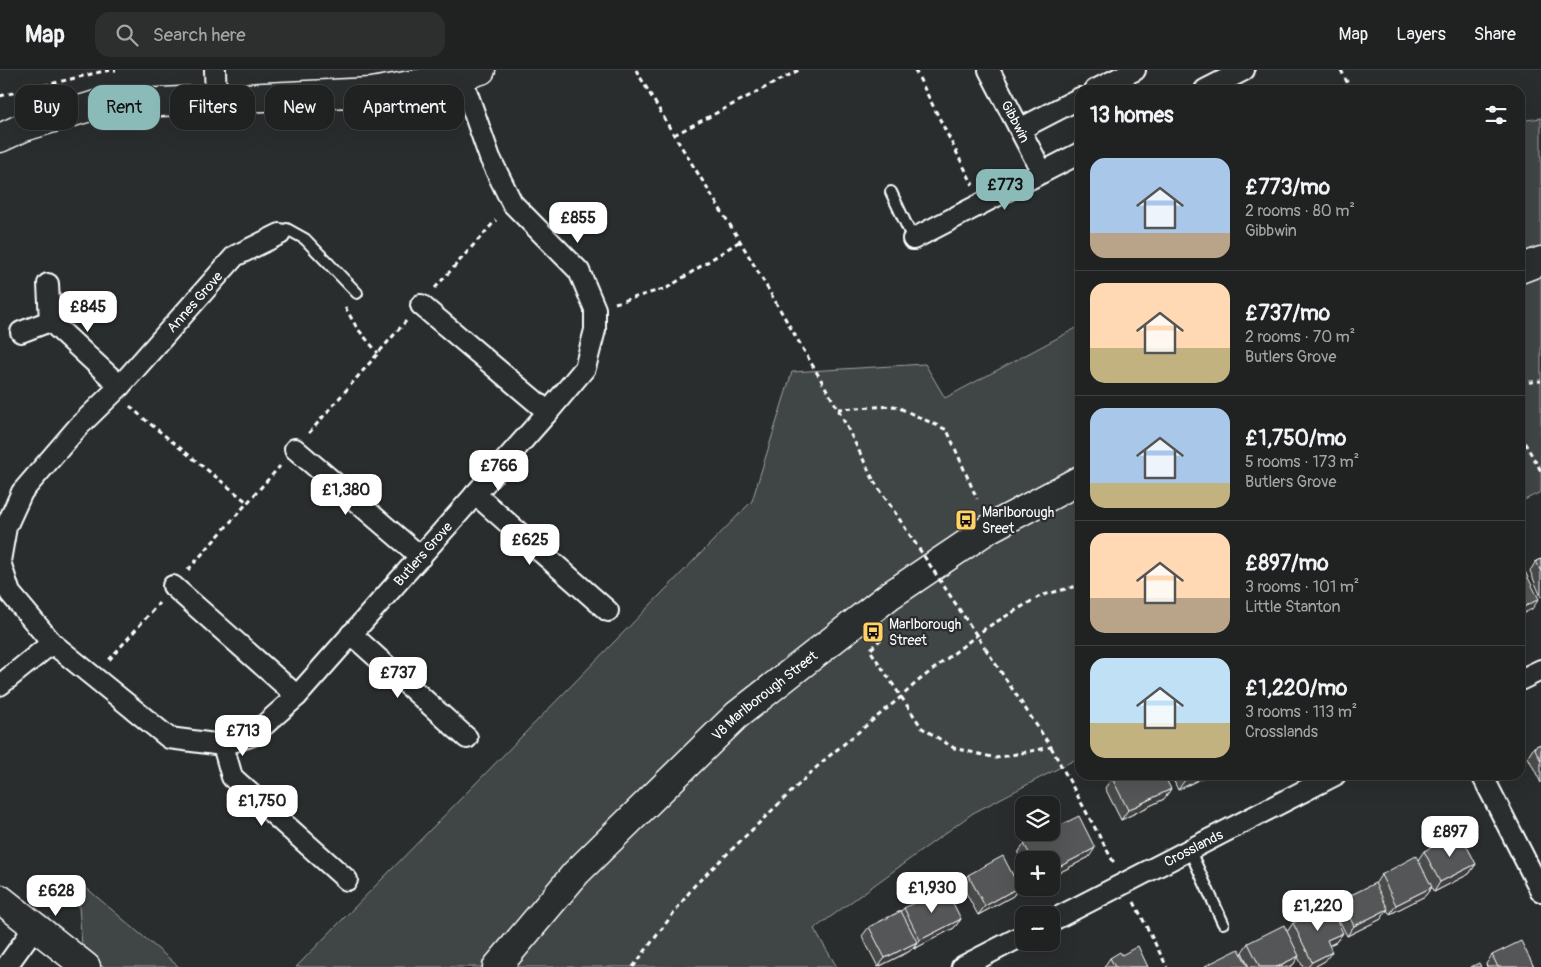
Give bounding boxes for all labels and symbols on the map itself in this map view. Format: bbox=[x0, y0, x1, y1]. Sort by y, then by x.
street label: Gibbwin bbox=[998, 97, 1034, 146]
pin: £773 bbox=[975, 168, 1035, 211]
pin: £855 bbox=[548, 202, 608, 244]
street label: Annes Grove bbox=[163, 268, 226, 336]
pin: £845 bbox=[58, 290, 118, 333]
pin: £766 bbox=[469, 450, 529, 492]
pin: £1,380 bbox=[305, 474, 387, 516]
place label: Marlborough Sreet bbox=[982, 504, 1054, 537]
bus stop icon: Marlborough Sreet bbox=[954, 508, 978, 532]
street label: Butlers Grove bbox=[390, 518, 456, 589]
pin: £625 bbox=[500, 524, 560, 566]
place label: Marlborough Street bbox=[889, 616, 961, 649]
bus stop icon: Marlborough Street bbox=[861, 620, 885, 644]
street label: V8 Marlborough Street bbox=[708, 647, 821, 744]
pin: £737 bbox=[368, 656, 428, 699]
pin: £713 bbox=[213, 714, 273, 757]
pin: £1,750 bbox=[221, 784, 303, 827]
pin: £897 bbox=[1420, 816, 1480, 858]
street label: Crosslands bbox=[1161, 825, 1226, 870]
pin: £1,930 bbox=[891, 872, 973, 914]
pin: £628 bbox=[26, 874, 86, 917]
pin: £1,220 bbox=[1277, 890, 1359, 932]

